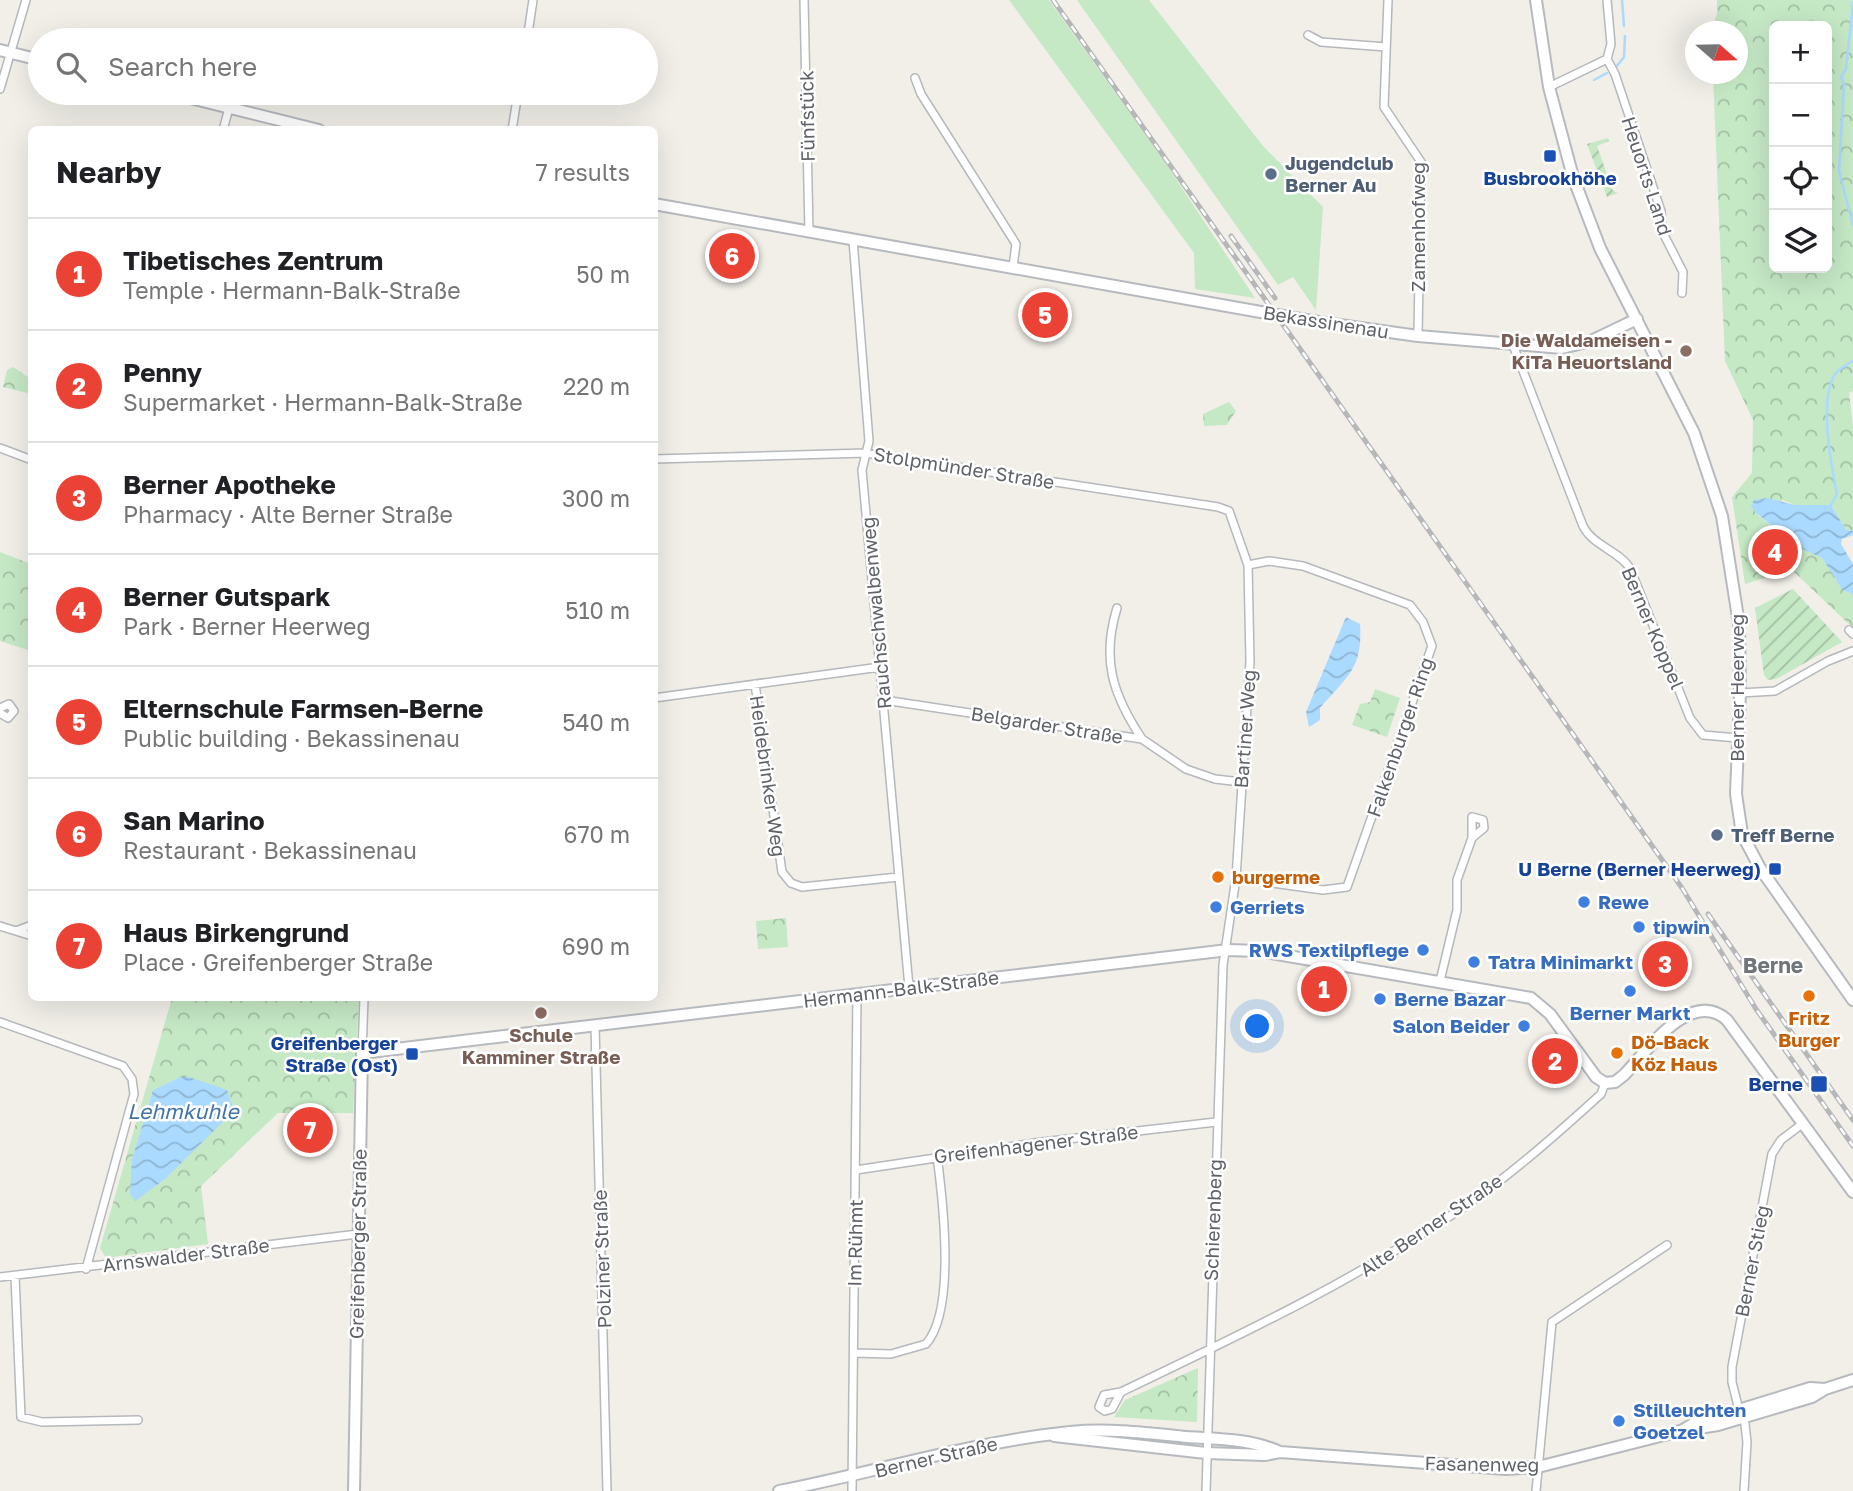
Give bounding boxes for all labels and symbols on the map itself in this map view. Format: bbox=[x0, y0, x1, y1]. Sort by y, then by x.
north arrow bbox=[1685, 21, 1748, 84]
street label: Fünfstück bbox=[794, 70, 819, 162]
street label: Heuorts Land bbox=[1617, 113, 1678, 238]
marker: Busbrookhöhe bbox=[1542, 148, 1558, 164]
place label: Jugendclub Berner Au bbox=[1285, 151, 1394, 196]
street label: Zamenhofweg bbox=[1406, 162, 1429, 292]
marker: Jugendclub Berner Au bbox=[1263, 166, 1279, 182]
place label: Busbrookhöhe bbox=[1483, 166, 1617, 189]
pin: 6 bbox=[709, 230, 755, 282]
pin: 5 bbox=[1022, 289, 1068, 341]
street label: Bekassinenau bbox=[1262, 300, 1391, 343]
place label: Die Waldameisen - KiTa Heuortsland bbox=[1501, 328, 1672, 373]
marker: Die Waldameisen - KiTa Heuortsland bbox=[1678, 343, 1694, 359]
street label: Stolpmünder Straße bbox=[872, 442, 1056, 493]
street label: Rauchschwalbenweg bbox=[856, 516, 895, 710]
pin: 4 bbox=[1752, 526, 1798, 578]
street label: Berner Koppel bbox=[1617, 563, 1690, 692]
street label: Berner Heerweg bbox=[1725, 614, 1748, 762]
street label: Falkenburger Ring bbox=[1361, 654, 1438, 820]
street label: Bartiner Weg bbox=[1229, 669, 1260, 789]
street label: Heidebrinker Weg bbox=[746, 694, 791, 858]
street label: Belgarder Straße bbox=[969, 701, 1125, 748]
place label: Treff Berne bbox=[1731, 823, 1835, 846]
marker: Treff Berne bbox=[1709, 827, 1725, 843]
place label: U Berne (Berner Heerweg) bbox=[1518, 857, 1761, 880]
marker: U Berne (Berner Heerweg) bbox=[1767, 861, 1783, 877]
place label: burgerme bbox=[1232, 865, 1320, 888]
marker: burgerme bbox=[1210, 869, 1226, 885]
place label: Rewe bbox=[1598, 890, 1649, 913]
marker: Rewe bbox=[1576, 894, 1592, 910]
place label: Gerriets bbox=[1230, 895, 1305, 918]
marker: Gerriets bbox=[1208, 899, 1224, 915]
place label: tipwin bbox=[1653, 915, 1710, 938]
marker: tipwin bbox=[1631, 919, 1647, 935]
place label: RWS Textilpflege bbox=[1249, 938, 1409, 961]
pin: 3 bbox=[1642, 938, 1688, 990]
marker: RWS Textilpflege bbox=[1415, 942, 1431, 958]
place label: Tatra Minimarkt bbox=[1488, 950, 1634, 973]
district label: Berne bbox=[1743, 952, 1803, 978]
marker: Tatra Minimarkt bbox=[1466, 954, 1482, 970]
pin: 1 bbox=[1301, 963, 1347, 1015]
street label: Hermann-Balk-Straße bbox=[802, 965, 1000, 1012]
marker: Berner Markt bbox=[1622, 983, 1638, 999]
place label: Berne Bazar bbox=[1394, 987, 1507, 1010]
marker: Fritz Burger bbox=[1801, 988, 1817, 1004]
marker: Berne Bazar bbox=[1372, 991, 1388, 1007]
place label: Berner Markt bbox=[1569, 1001, 1691, 1024]
marker: Schule Kamminer Straße bbox=[533, 1005, 549, 1021]
place label: Fritz Burger bbox=[1778, 1006, 1841, 1051]
your location bbox=[1240, 1009, 1274, 1043]
place label: Salon Beider bbox=[1392, 1014, 1511, 1037]
marker: Salon Beider bbox=[1516, 1018, 1532, 1034]
place label: Schule Kamminer Straße bbox=[462, 1023, 620, 1068]
place label: Dö-Back Köz Haus bbox=[1631, 1030, 1718, 1075]
place label: Greifenberger Straße (Ost) bbox=[271, 1031, 399, 1076]
pin: 2 bbox=[1532, 1035, 1578, 1087]
marker: Dö-Back Köz Haus bbox=[1609, 1045, 1625, 1061]
marker: Greifenberger Straße (Ost) bbox=[404, 1046, 420, 1062]
place label: Berne bbox=[1748, 1072, 1803, 1095]
marker: Berne bbox=[1809, 1074, 1829, 1094]
water label: Lehmkuhle bbox=[127, 1098, 241, 1124]
pin: 7 bbox=[287, 1104, 333, 1156]
street label: Greifenhagener Straße bbox=[933, 1120, 1139, 1167]
street label: Greifenberger Straße bbox=[344, 1149, 371, 1339]
street label: Schierenberg bbox=[1199, 1159, 1226, 1281]
street label: Alte Berner Straße bbox=[1355, 1168, 1506, 1281]
street label: Polziner Straße bbox=[588, 1189, 615, 1329]
street label: Im Rühmt bbox=[842, 1199, 867, 1287]
street label: Berner Stieg bbox=[1729, 1203, 1774, 1319]
street label: Arnswalder Straße bbox=[101, 1233, 271, 1276]
place label: Stilleuchten Goetzel bbox=[1633, 1398, 1746, 1443]
marker: Stilleuchten Goetzel bbox=[1611, 1413, 1627, 1429]
street label: Berner Straße bbox=[872, 1431, 1000, 1482]
street label: Fasanenweg bbox=[1425, 1451, 1539, 1476]

